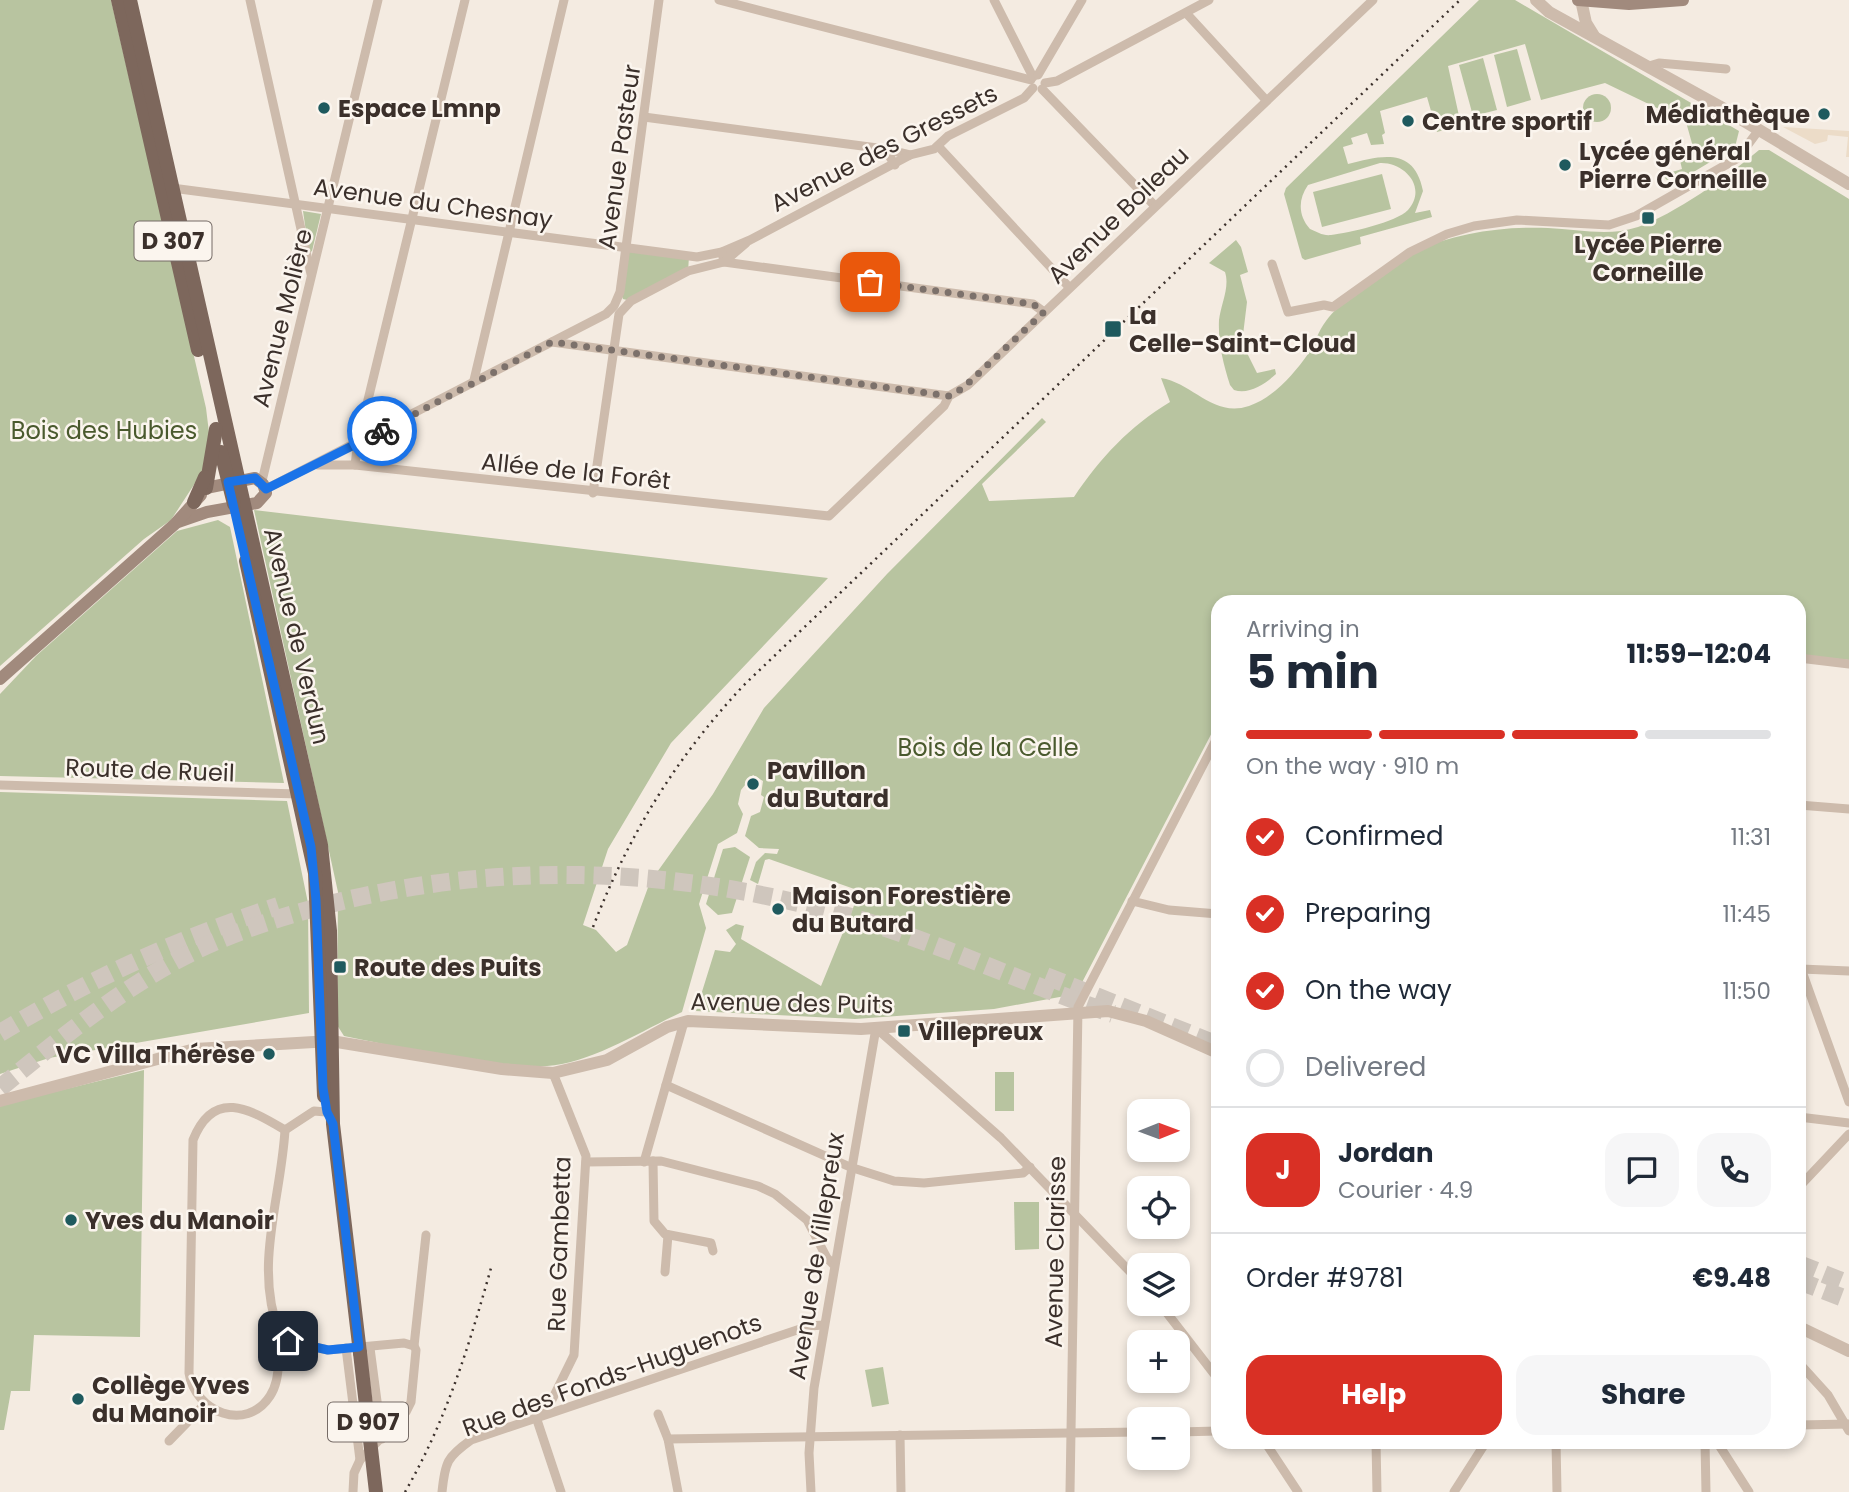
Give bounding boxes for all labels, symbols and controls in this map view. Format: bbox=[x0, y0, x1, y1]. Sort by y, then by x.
street label: Avenue Pasteur bbox=[590, 62, 648, 252]
street label: Avenue des Gressets bbox=[765, 76, 1003, 220]
place label: Espace Lmnp bbox=[338, 92, 501, 125]
place label: Médiathèque bbox=[1646, 98, 1810, 131]
marker: Espace Lmnp bbox=[316, 100, 332, 116]
place label: Centre sportif bbox=[1422, 105, 1592, 138]
marker: Médiathèque bbox=[1816, 106, 1832, 122]
marker: Centre sportif bbox=[1400, 113, 1416, 129]
place label: Lycée général Pierre Corneille bbox=[1579, 135, 1767, 196]
street label: Avenue Boileau bbox=[1040, 139, 1196, 291]
marker: Lycée général Pierre Corneille bbox=[1557, 157, 1573, 173]
street label: Avenue du Chesnay bbox=[311, 170, 555, 236]
marker: Lycée Pierre Corneille bbox=[1640, 210, 1656, 226]
road number: D 307 bbox=[134, 222, 212, 260]
street label: Avenue Molière bbox=[244, 225, 320, 411]
place label: Lycée Pierre Corneille bbox=[1574, 228, 1722, 289]
pin bbox=[840, 252, 900, 312]
icon: bag bbox=[851, 263, 889, 301]
place label: La Celle-Saint-Cloud bbox=[1129, 299, 1356, 360]
marker: La Celle-Saint-Cloud bbox=[1103, 319, 1123, 339]
courier bbox=[347, 396, 417, 466]
icon: bike bbox=[363, 412, 401, 450]
park label: Bois des Hubies bbox=[11, 414, 197, 447]
street label: Allée de la Forêt bbox=[480, 445, 672, 497]
street label: Avenue de Verdun bbox=[256, 525, 338, 747]
text: Arriving in bbox=[1246, 613, 1360, 645]
text: 11:59–12:04 bbox=[1627, 636, 1771, 672]
text: 5 min bbox=[1246, 640, 1379, 704]
park label: Bois de la Celle bbox=[897, 731, 1079, 764]
text: On the way · 910 m bbox=[1246, 750, 1459, 782]
street label: Route de Rueil bbox=[65, 751, 235, 789]
place label: Pavillon du Butard bbox=[767, 754, 889, 815]
marker: Pavillon du Butard bbox=[745, 776, 761, 792]
icon: check bbox=[1246, 818, 1284, 856]
text: Confirmed bbox=[1305, 818, 1443, 854]
text: 11:31 bbox=[1730, 821, 1771, 853]
place label: Maison Forestière du Butard bbox=[792, 879, 1011, 940]
icon: check bbox=[1246, 895, 1284, 933]
text: Preparing bbox=[1305, 895, 1431, 931]
text: 11:45 bbox=[1722, 898, 1771, 930]
marker: Maison Forestière du Butard bbox=[770, 901, 786, 917]
place label: Route des Puits bbox=[354, 951, 542, 984]
marker: Route des Puits bbox=[332, 959, 348, 975]
icon: check bbox=[1246, 972, 1284, 1010]
text: On the way bbox=[1305, 972, 1452, 1008]
text: 11:50 bbox=[1722, 975, 1771, 1007]
street label: Avenue des Puits bbox=[690, 985, 894, 1021]
place label: Villepreux bbox=[918, 1015, 1044, 1048]
marker: Villepreux bbox=[896, 1023, 912, 1039]
place label: VC Villa Thérèse bbox=[56, 1038, 255, 1071]
marker: VC Villa Thérèse bbox=[261, 1046, 277, 1062]
text: Delivered bbox=[1305, 1049, 1426, 1085]
north arrow bbox=[1127, 1099, 1190, 1162]
map controls bbox=[1127, 1099, 1190, 1470]
street label: Avenue de Villepreux bbox=[780, 1130, 852, 1382]
button: chat bbox=[1605, 1133, 1679, 1207]
button: phone bbox=[1697, 1133, 1771, 1207]
text: Jordan bbox=[1338, 1135, 1434, 1171]
text: J bbox=[1275, 1152, 1291, 1188]
street label: Rue Gambetta bbox=[539, 1156, 579, 1332]
street label: Avenue Clarisse bbox=[1037, 1156, 1073, 1348]
text: Courier · 4.9 bbox=[1338, 1174, 1473, 1206]
button: locate bbox=[1127, 1176, 1190, 1239]
place label: Yves du Manoir bbox=[85, 1204, 274, 1237]
marker: Yves du Manoir bbox=[63, 1212, 79, 1228]
button: layers bbox=[1127, 1253, 1190, 1316]
text: Order #9781 bbox=[1246, 1260, 1404, 1296]
text: €9.48 bbox=[1693, 1260, 1771, 1296]
street label: Rue des Fonds-Huguenots bbox=[458, 1305, 766, 1445]
pin bbox=[258, 1311, 318, 1371]
icon: home bbox=[269, 1322, 307, 1360]
button: + bbox=[1127, 1330, 1190, 1393]
button: Help bbox=[1246, 1355, 1502, 1435]
button: Share bbox=[1516, 1355, 1771, 1435]
place label: Collège Yves du Manoir bbox=[92, 1369, 250, 1430]
marker: Collège Yves du Manoir bbox=[70, 1391, 86, 1407]
road number: D 907 bbox=[328, 1402, 408, 1442]
button: − bbox=[1127, 1407, 1190, 1470]

